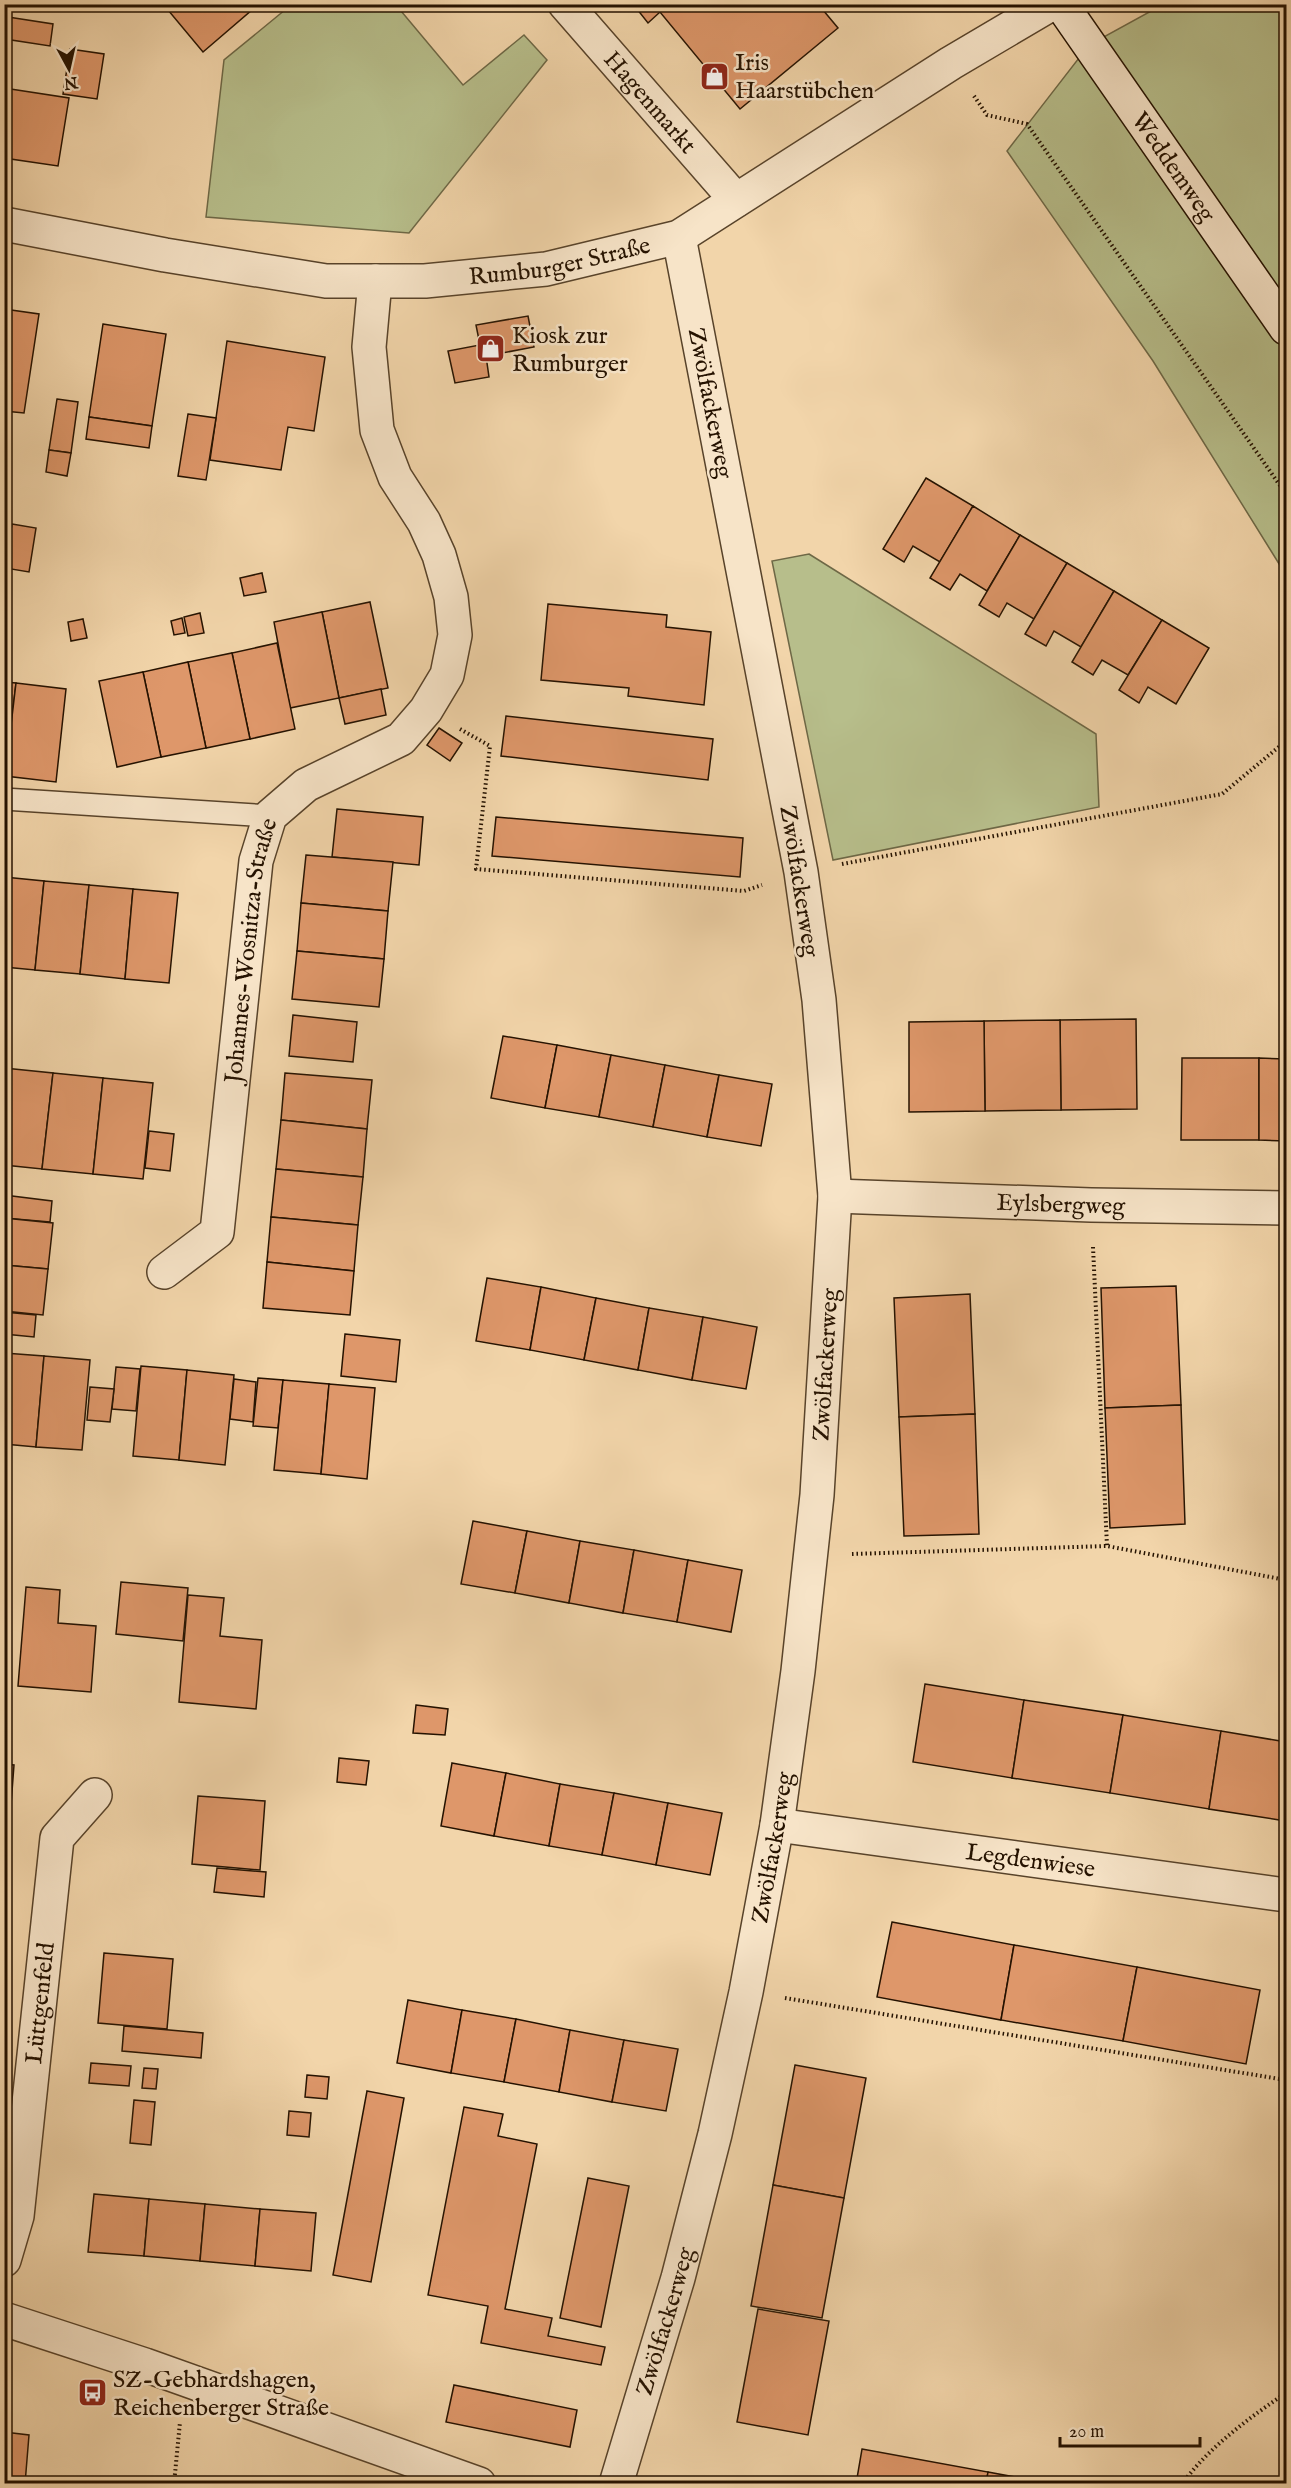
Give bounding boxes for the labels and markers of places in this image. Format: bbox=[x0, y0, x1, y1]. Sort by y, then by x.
place label: Iris Haarstübchen bbox=[735, 48, 874, 107]
shop icon: Iris Haarstübchen bbox=[698, 60, 730, 92]
place label: Kiosk zur Rumburger bbox=[512, 321, 628, 380]
shop icon: Kiosk zur Rumburger bbox=[475, 333, 507, 365]
place label: SZ-Gebhardshagen, Reichenberger Straße bbox=[113, 2365, 329, 2424]
bus stop icon: SZ-Gebhardshagen, Reichenberger Straße bbox=[76, 2377, 108, 2409]

